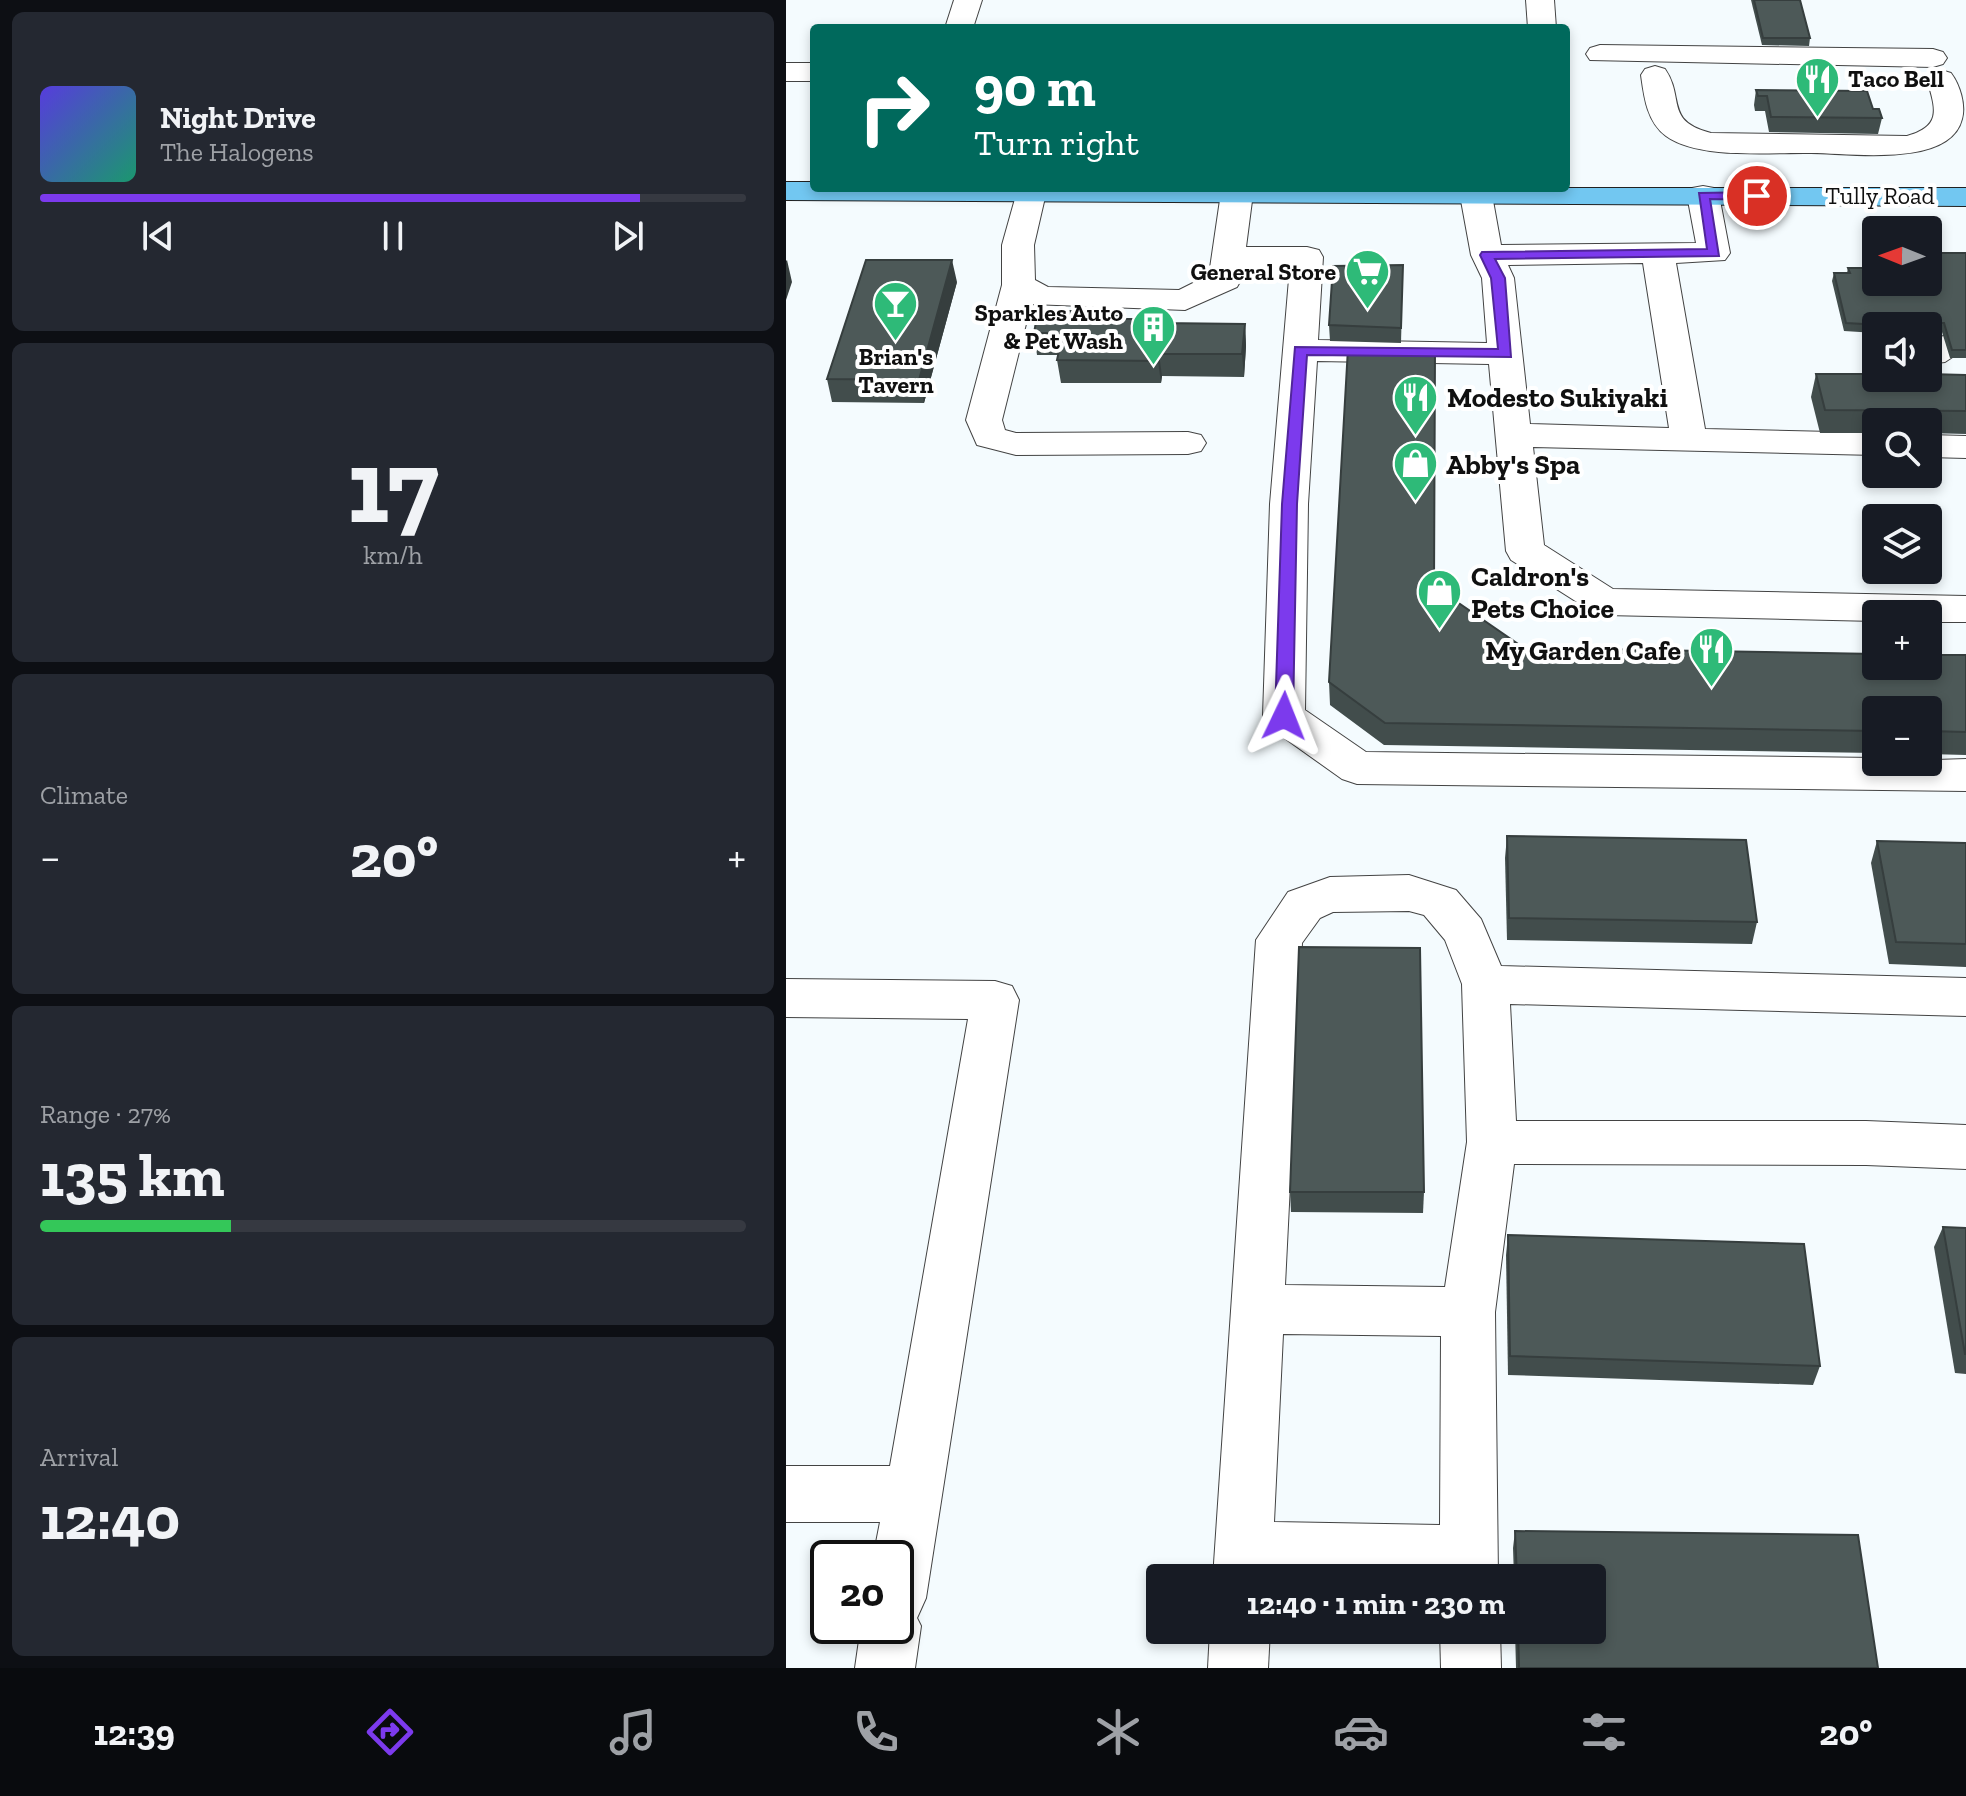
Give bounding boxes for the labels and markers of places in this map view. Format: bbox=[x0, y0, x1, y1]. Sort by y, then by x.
restaurant icon: Taco Bell bbox=[1793, 55, 1841, 118]
place label: Taco Bell bbox=[1848, 64, 1944, 93]
pin bbox=[1723, 162, 1791, 230]
supermarket icon: General Store bbox=[1343, 248, 1391, 311]
place label: General Store bbox=[1191, 257, 1336, 286]
bar icon: Brian's Tavern bbox=[872, 279, 920, 342]
place label: Sparkles Auto & Pet Wash bbox=[975, 298, 1123, 355]
building icon: Sparkles Auto & Pet Wash bbox=[1130, 303, 1178, 366]
place label: Brian's Tavern bbox=[858, 342, 934, 399]
restaurant icon: Modesto Sukiyaki bbox=[1392, 373, 1440, 436]
place label: Modesto Sukiyaki bbox=[1447, 381, 1668, 414]
shop icon: Abby's Spa bbox=[1391, 440, 1439, 503]
place label: Abby's Spa bbox=[1446, 448, 1580, 481]
place label: Caldron's Pets Choice bbox=[1471, 560, 1614, 625]
shop icon: Caldron's Pets Choice bbox=[1416, 568, 1464, 631]
restaurant icon: My Garden Cafe bbox=[1688, 626, 1736, 689]
place label: My Garden Cafe bbox=[1485, 634, 1681, 667]

